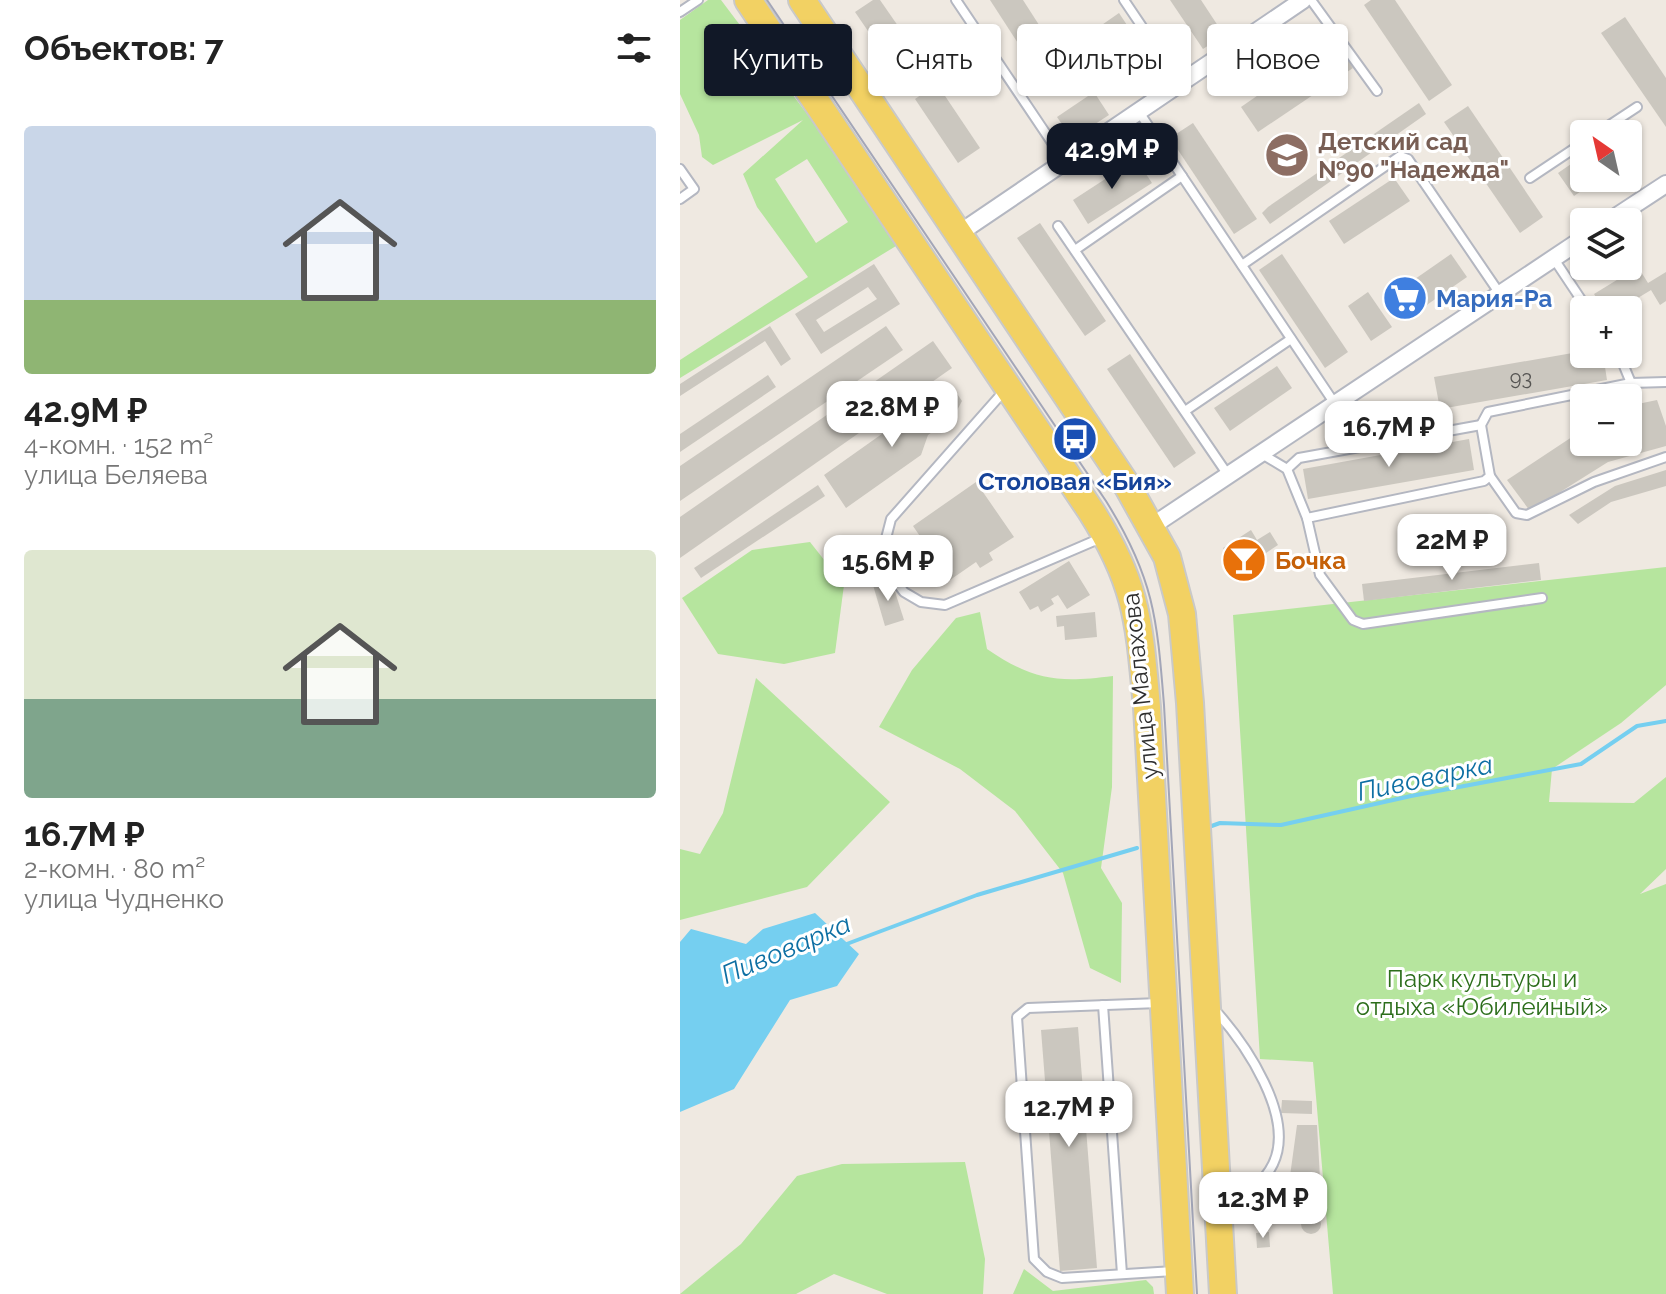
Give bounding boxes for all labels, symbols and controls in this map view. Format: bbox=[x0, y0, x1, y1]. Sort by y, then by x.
chip: Купить bbox=[704, 24, 852, 96]
chip: Снять bbox=[868, 24, 1001, 96]
chip: Фильтры bbox=[1017, 24, 1191, 96]
chip: Новое bbox=[1207, 24, 1348, 96]
icon: filters bbox=[612, 26, 656, 70]
text: Объектов: 7 bbox=[24, 28, 224, 68]
north arrow bbox=[1570, 120, 1642, 192]
map controls bbox=[1570, 120, 1642, 456]
pin: 42.9M ₽ bbox=[1038, 123, 1186, 191]
place label: Детский сад №90 "Надежда" bbox=[1318, 127, 1509, 184]
school or university icon: Детский сад №90 "Надежда" bbox=[1263, 131, 1311, 179]
text: 42.9M ₽ bbox=[1065, 134, 1159, 164]
icon: home bbox=[268, 178, 412, 322]
button: layers bbox=[1570, 208, 1642, 280]
supermarket icon: Мария-Ра bbox=[1381, 274, 1429, 322]
place label: Мария-Ра bbox=[1436, 284, 1553, 313]
button: + bbox=[1570, 296, 1642, 368]
house number: 93 bbox=[1510, 366, 1532, 390]
pin: 22.8M ₽ bbox=[818, 381, 966, 449]
button: − bbox=[1570, 384, 1642, 456]
text: 42.9M ₽ bbox=[24, 390, 148, 430]
text: 22.8M ₽ bbox=[845, 392, 939, 422]
pin: 16.7M ₽ bbox=[1315, 401, 1463, 469]
text: 16.7M ₽ bbox=[1343, 412, 1435, 442]
bus stop icon: Столовая «Бия» bbox=[1051, 415, 1099, 463]
text: 4-комн. · 152 m² bbox=[24, 430, 213, 460]
text: улица Беляева bbox=[24, 460, 208, 490]
place label: Столовая «Бия» bbox=[978, 467, 1172, 496]
pin: 22M ₽ bbox=[1396, 514, 1508, 582]
text: 22M ₽ bbox=[1415, 525, 1489, 555]
pin: 15.6M ₽ bbox=[814, 535, 962, 603]
bar icon: Бочка bbox=[1220, 536, 1268, 584]
text: 15.6M ₽ bbox=[842, 546, 934, 576]
place label: Бочка bbox=[1275, 546, 1346, 575]
street label: улица Малахова bbox=[1116, 591, 1164, 781]
icon: home bbox=[268, 602, 412, 746]
water label: Пивоварка bbox=[1355, 749, 1495, 807]
text: 16.7M ₽ bbox=[24, 814, 145, 854]
text: 2-комн. · 80 m² bbox=[24, 854, 205, 884]
text: улица Чудненко bbox=[24, 884, 224, 914]
water label: Пивоварка bbox=[717, 908, 855, 990]
park label: Парк культуры и отдыха «Юбилейный» bbox=[1356, 964, 1608, 1021]
pin: 12.7M ₽ bbox=[995, 1081, 1143, 1149]
text: 12.7M ₽ bbox=[1023, 1092, 1115, 1122]
pin: 12.3M ₽ bbox=[1189, 1172, 1337, 1240]
text: 12.3M ₽ bbox=[1217, 1183, 1309, 1213]

